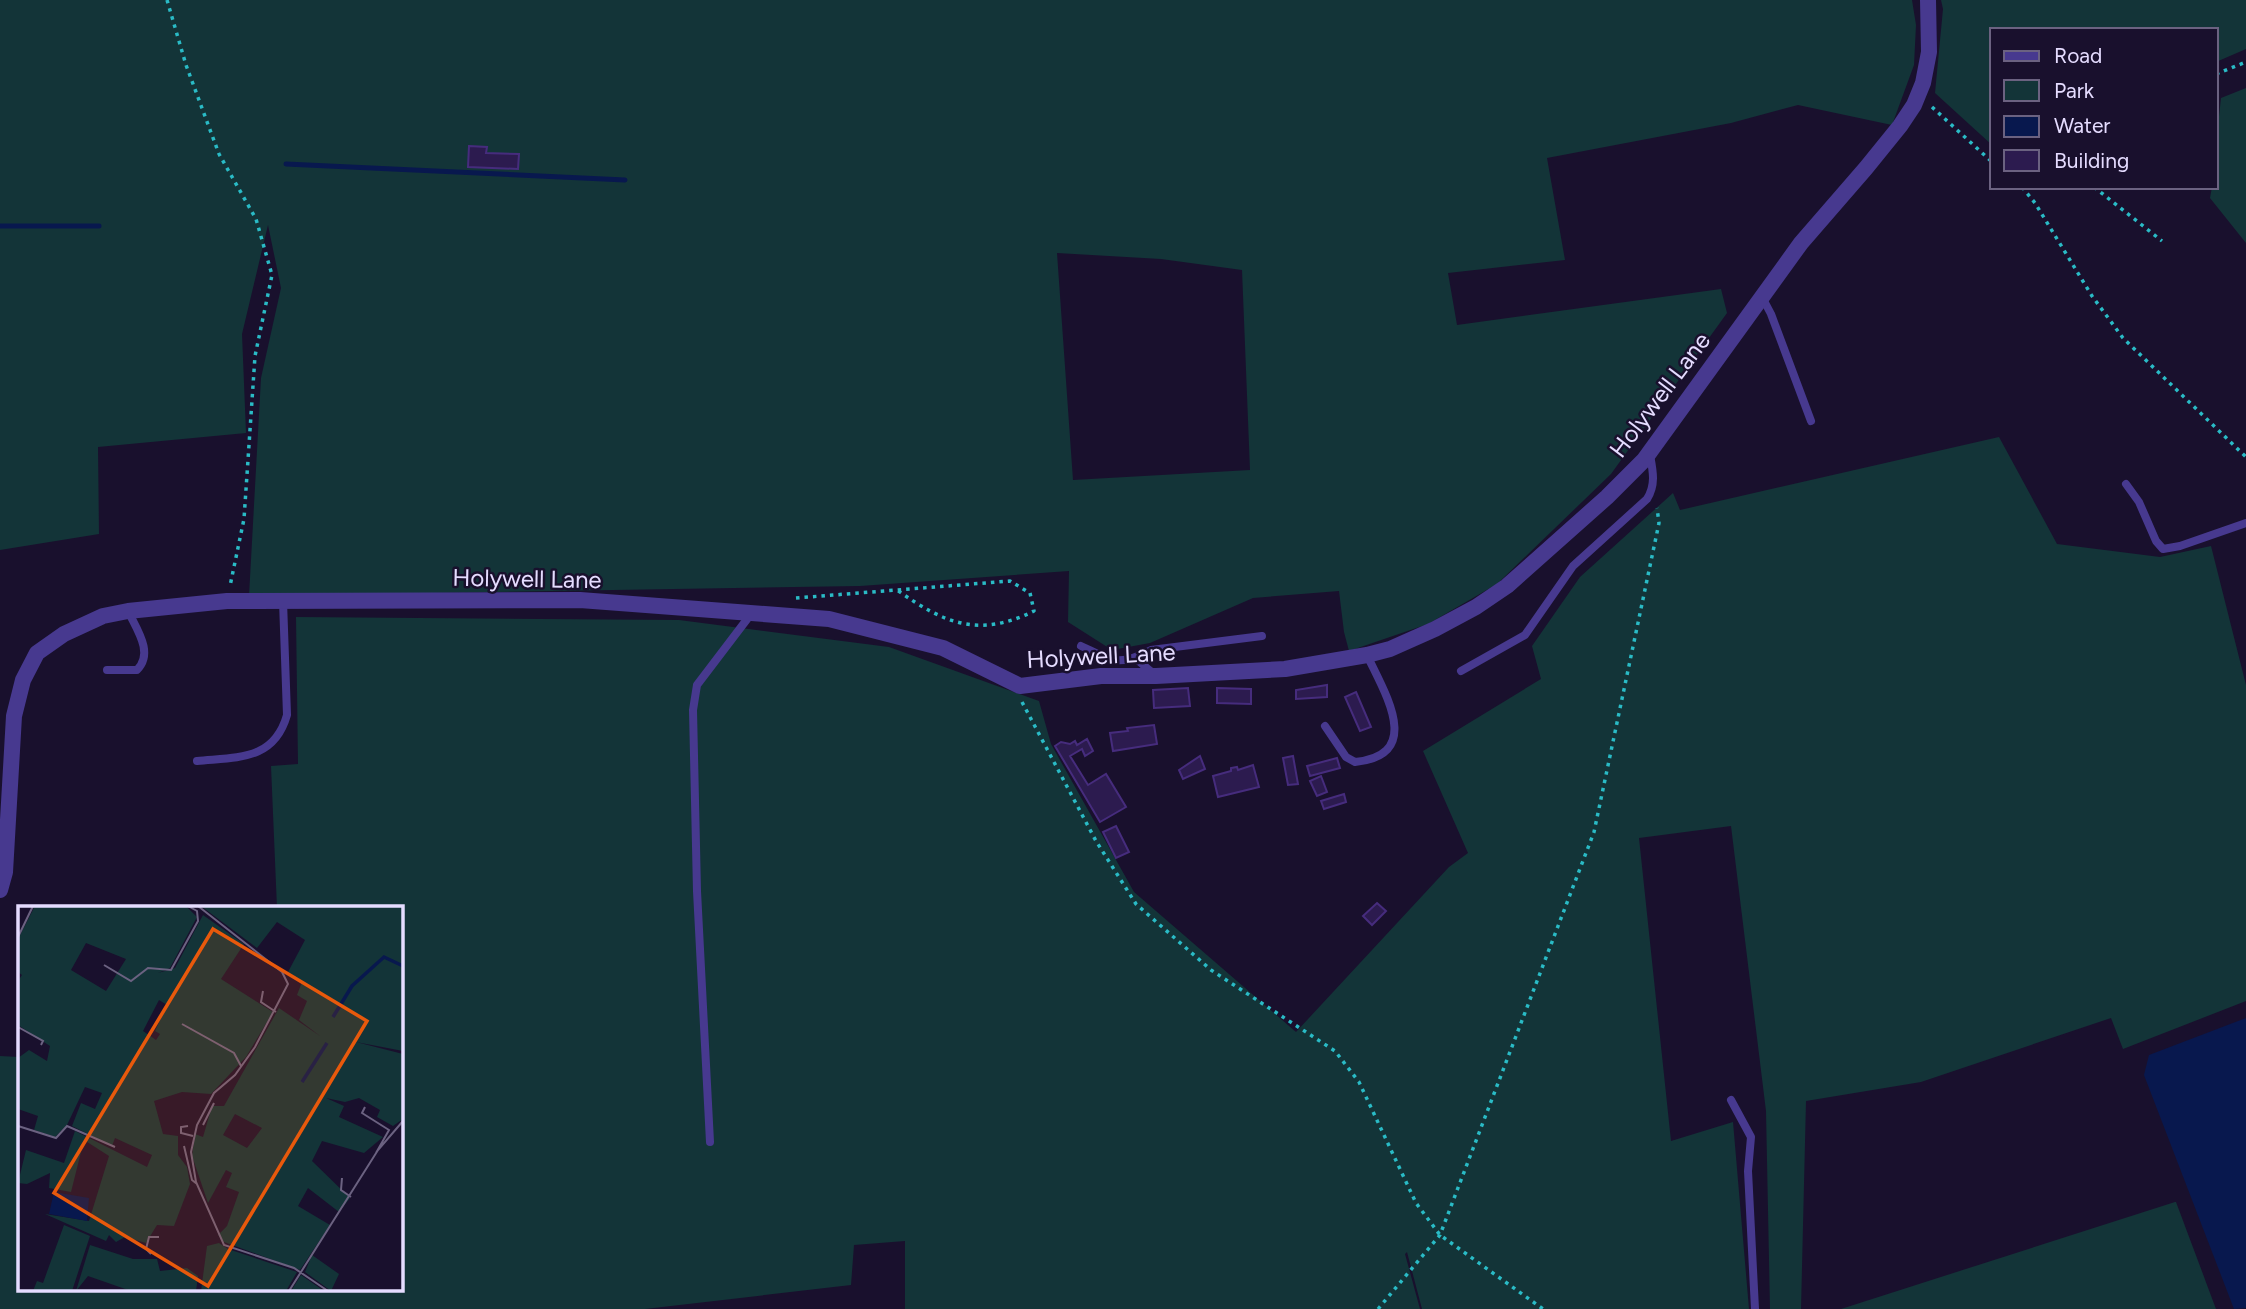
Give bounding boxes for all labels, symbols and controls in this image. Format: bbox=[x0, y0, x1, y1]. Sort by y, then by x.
legend bbox=[1990, 28, 2218, 189]
text: Road bbox=[2054, 43, 2102, 68]
text: Park bbox=[2054, 78, 2095, 103]
text: Water bbox=[2054, 113, 2110, 138]
text: Building bbox=[2054, 148, 2129, 173]
street label: Holywell Lane bbox=[1603, 326, 1716, 463]
street label: Holywell Lane bbox=[452, 563, 602, 594]
street label: Holywell Lane bbox=[1026, 637, 1176, 674]
inset map bbox=[18, 906, 402, 1292]

